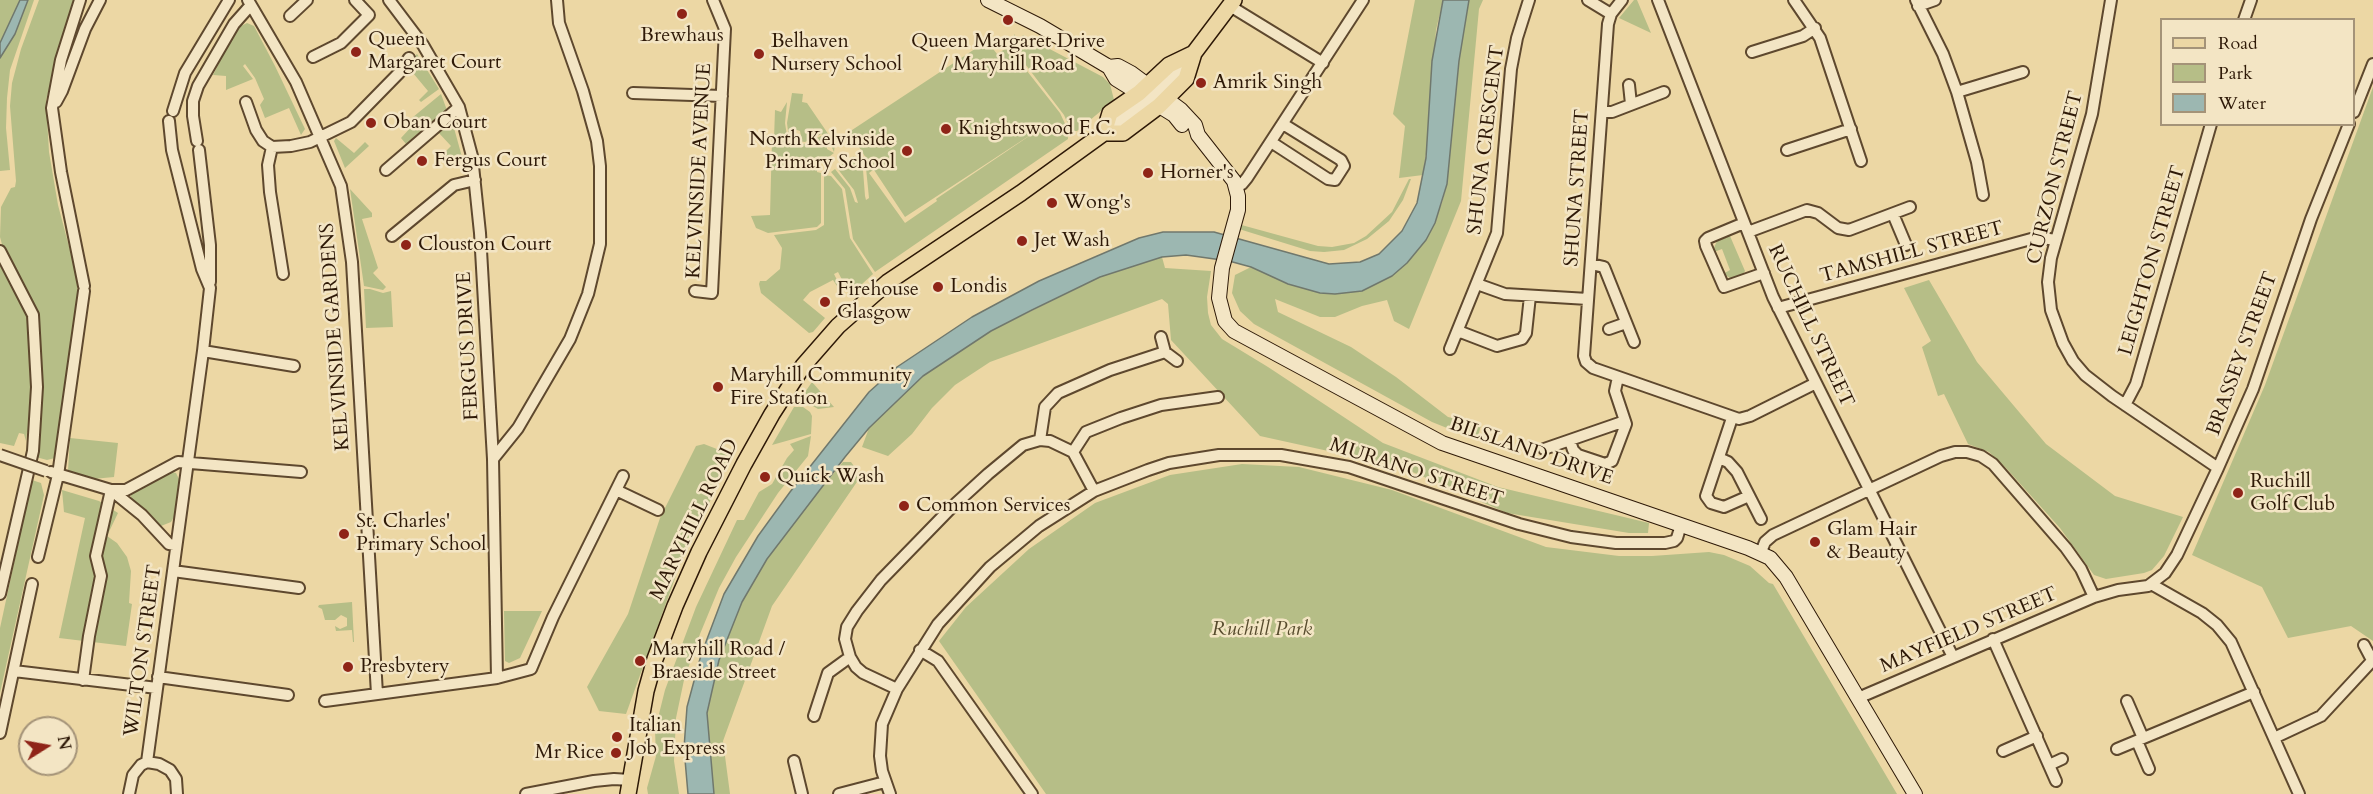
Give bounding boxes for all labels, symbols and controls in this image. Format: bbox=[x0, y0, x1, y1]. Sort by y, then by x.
marker: Brewhaus bbox=[675, 7, 689, 21]
marker: Queen Margaret Drive / Maryhill Road bbox=[1001, 13, 1015, 27]
legend bbox=[2160, 18, 2355, 126]
place label: Brewhaus bbox=[640, 24, 724, 48]
place label: Queen Margaret Court bbox=[368, 28, 501, 75]
place label: Belhaven Nursery School bbox=[771, 30, 902, 77]
place label: Queen Margaret Drive / Maryhill Road bbox=[911, 30, 1105, 77]
text: Road bbox=[2218, 31, 2258, 56]
street label: SHUNA CRESCENT bbox=[1463, 44, 1511, 236]
marker: Queen Margaret Court bbox=[349, 45, 363, 59]
marker: Belhaven Nursery School bbox=[752, 47, 766, 61]
text: Park bbox=[2218, 61, 2253, 86]
street label: KELVINSIDE AVENUE bbox=[682, 63, 718, 279]
place label: Amrik Singh bbox=[1213, 71, 1322, 95]
marker: Amrik Singh bbox=[1194, 76, 1208, 90]
street label: CURZON STREET bbox=[2023, 89, 2089, 267]
text: Water bbox=[2218, 91, 2266, 116]
street label: SHUNA STREET bbox=[1561, 109, 1595, 267]
place label: Oban Court bbox=[383, 111, 487, 135]
marker: Oban Court bbox=[364, 116, 378, 130]
place label: Knightswood F.C. bbox=[958, 117, 1116, 141]
marker: Knightswood F.C. bbox=[939, 122, 953, 136]
place label: North Kelvinside Primary School bbox=[749, 128, 895, 175]
marker: North Kelvinside Primary School bbox=[900, 144, 914, 158]
place label: Fergus Court bbox=[434, 149, 547, 173]
marker: Fergus Court bbox=[415, 154, 429, 168]
place label: Horner's bbox=[1160, 161, 1234, 185]
street label: LEIGHTON STREET bbox=[2114, 163, 2192, 359]
marker: Horner's bbox=[1141, 166, 1155, 180]
place label: Wong's bbox=[1064, 191, 1131, 215]
marker: Wong's bbox=[1045, 196, 1059, 210]
street label: TAMSHILL STREET bbox=[1818, 217, 2006, 289]
street label: KELVINSIDE GARDENS bbox=[316, 222, 356, 452]
place label: Jet Wash bbox=[1034, 229, 1110, 253]
place label: Clouston Court bbox=[418, 233, 551, 257]
marker: Jet Wash bbox=[1015, 234, 1029, 248]
marker: Clouston Court bbox=[399, 238, 413, 252]
street label: RUCHILL STREET bbox=[1762, 241, 1858, 411]
street label: BRASSEY STREET bbox=[2202, 269, 2284, 439]
street label: FERGUS DRIVE bbox=[453, 271, 485, 421]
place label: Londis bbox=[950, 275, 1007, 299]
place label: Firehouse Glasgow bbox=[837, 278, 919, 325]
marker: Londis bbox=[931, 280, 945, 294]
marker: Firehouse Glasgow bbox=[818, 295, 832, 309]
place label: Maryhill Community Fire Station bbox=[730, 364, 912, 411]
marker: Maryhill Community Fire Station bbox=[711, 380, 725, 394]
street label: BILSLAND DRIVE bbox=[1446, 413, 1616, 491]
street label: MURANO STREET bbox=[1326, 434, 1506, 512]
street label: MARYHILL ROAD bbox=[646, 435, 744, 605]
place label: Quick Wash bbox=[777, 465, 884, 489]
marker: Quick Wash bbox=[758, 470, 772, 484]
place label: Ruchill Golf Club bbox=[2250, 470, 2335, 517]
marker: Ruchill Golf Club bbox=[2231, 486, 2245, 500]
place label: Common Services bbox=[916, 494, 1071, 518]
marker: Common Services bbox=[897, 499, 911, 513]
place label: St. Charles' Primary School bbox=[356, 510, 486, 557]
place label: Glam Hair & Beauty bbox=[1827, 518, 1917, 565]
marker: St. Charles' Primary School bbox=[337, 527, 351, 541]
marker: Glam Hair & Beauty bbox=[1808, 535, 1822, 549]
street label: WILTON STREET bbox=[120, 564, 168, 738]
street label: MAYFIELD STREET bbox=[1877, 583, 2061, 679]
park label: Ruchill Park bbox=[1212, 618, 1312, 642]
place label: Maryhill Road / Braeside Street bbox=[652, 638, 785, 685]
marker: Maryhill Road / Braeside Street bbox=[633, 654, 647, 668]
place label: Presbytery bbox=[360, 655, 449, 679]
marker: Presbytery bbox=[341, 660, 355, 674]
place label: Italian Job Express bbox=[629, 714, 725, 761]
north arrow bbox=[18, 716, 78, 776]
marker: Italian Job Express bbox=[610, 730, 624, 744]
text: N bbox=[52, 734, 76, 752]
place label: Mr Rice bbox=[535, 741, 604, 765]
marker: Mr Rice bbox=[609, 746, 623, 760]

